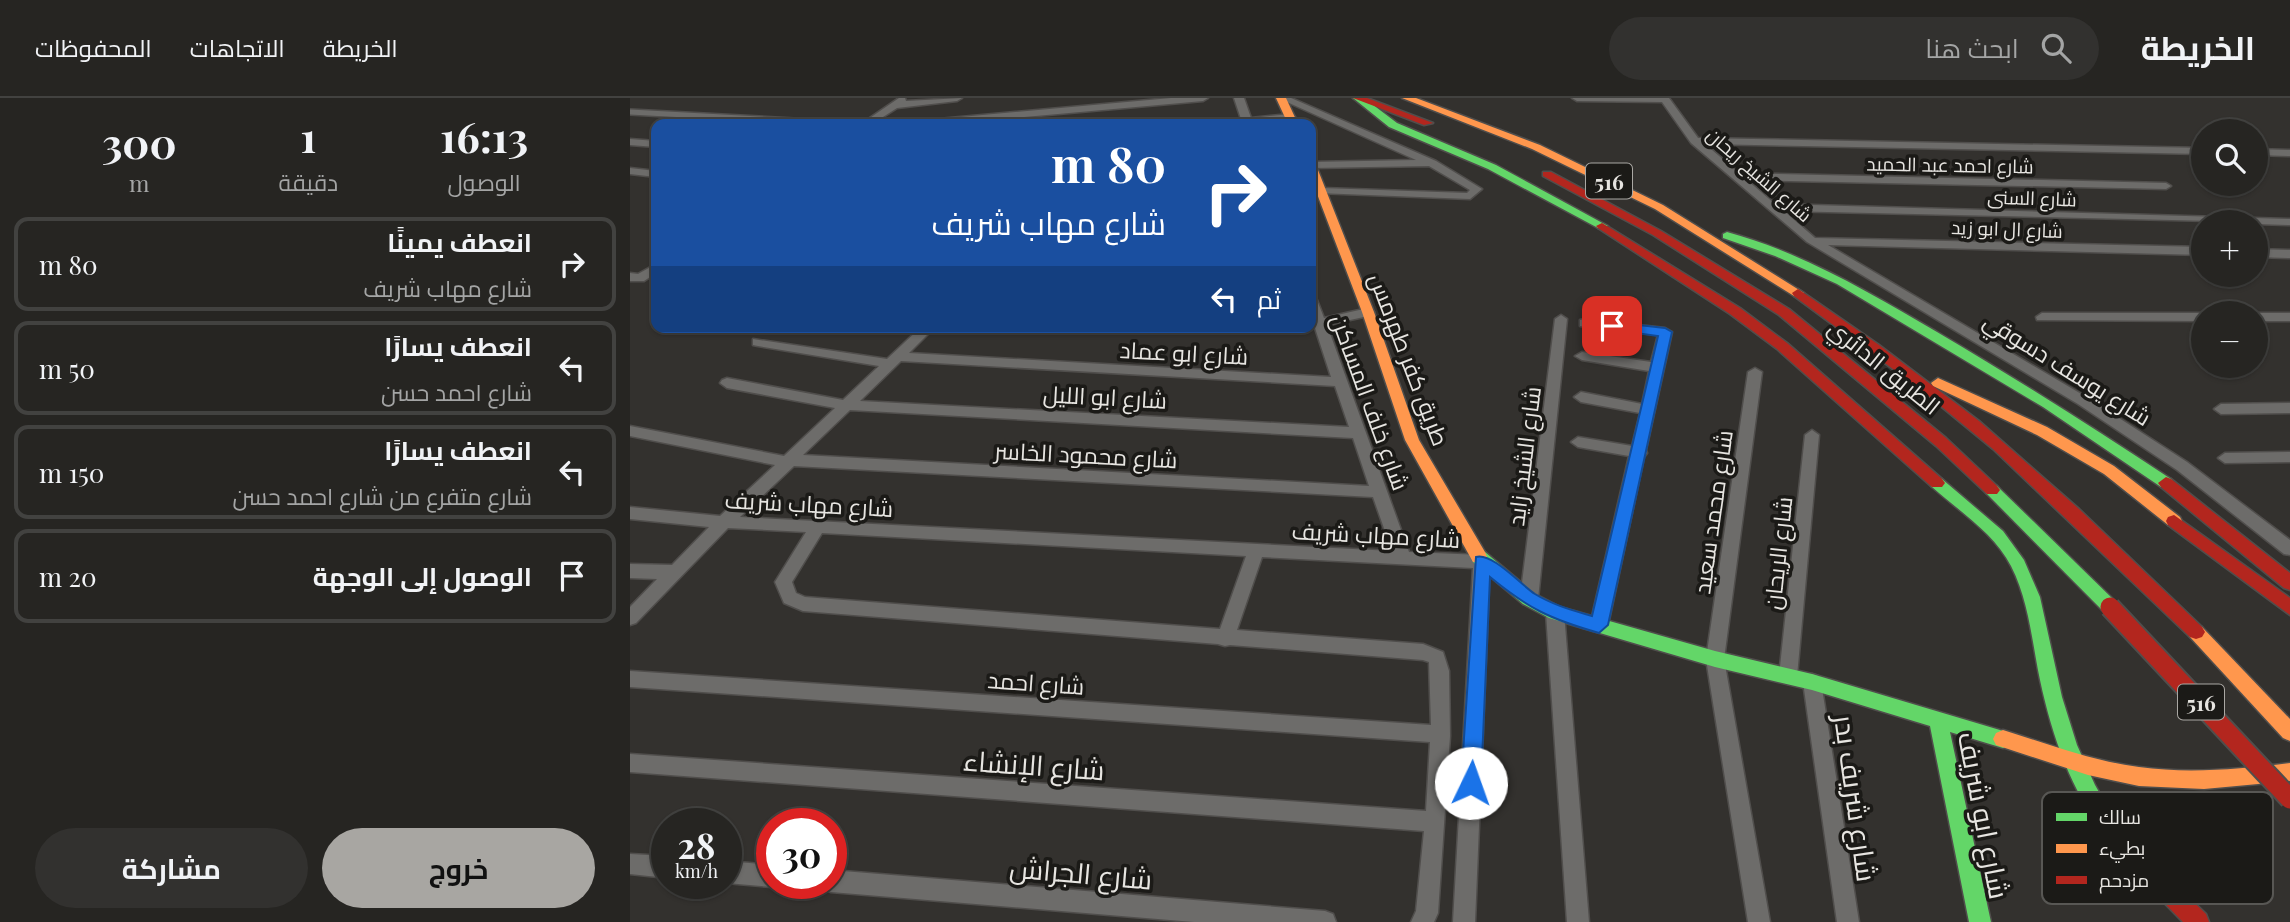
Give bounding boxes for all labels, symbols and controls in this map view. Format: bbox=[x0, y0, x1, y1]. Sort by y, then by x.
search box bbox=[1609, 17, 2099, 80]
text: الخريطة bbox=[2141, 24, 2255, 68]
icon: search bbox=[2037, 29, 2075, 67]
text: ابحث هنا bbox=[1925, 30, 2019, 65]
text: المحفوظات bbox=[35, 31, 152, 63]
text: الاتجاهات bbox=[190, 31, 285, 63]
text: الخريطة bbox=[323, 31, 398, 63]
text: 1 bbox=[300, 108, 316, 164]
text: 16:13 bbox=[440, 108, 528, 164]
text: 300 bbox=[102, 114, 177, 170]
map controls bbox=[2191, 119, 2268, 378]
button: search bbox=[2191, 119, 2268, 196]
street label: شارع الشيخ ريحان bbox=[1700, 121, 1818, 229]
text: 80 m bbox=[1051, 130, 1166, 195]
icon: right bbox=[1190, 147, 1281, 238]
street label: شارع احمد عبد الحميد bbox=[1866, 150, 2034, 180]
road number: 516 bbox=[1586, 164, 1632, 198]
text: دقيقة bbox=[278, 166, 338, 197]
text: الوصول bbox=[447, 166, 521, 197]
text: m bbox=[129, 167, 149, 198]
street label: شارع السنى bbox=[1987, 182, 2077, 214]
text: شارع مهاب شريف bbox=[931, 200, 1166, 243]
button: + bbox=[2191, 210, 2268, 287]
street label: شارع ال ابو زيد bbox=[1951, 213, 2063, 245]
text: انعطف يمينًا bbox=[387, 224, 532, 259]
icon: right bbox=[553, 245, 591, 283]
text: 80 m bbox=[39, 247, 98, 282]
street label: طريق كفر طهرمس bbox=[1363, 268, 1457, 450]
text: شارع مهاب شريف bbox=[363, 272, 532, 303]
icon: left bbox=[1205, 280, 1243, 318]
text: ثم bbox=[1257, 281, 1281, 316]
pin bbox=[1582, 296, 1642, 356]
button: − bbox=[2191, 301, 2268, 378]
street label: شارع يوسف دسوقي bbox=[1976, 304, 2158, 435]
icon: arrive bbox=[1593, 307, 1631, 345]
street label: شارع خلف المساكن bbox=[1323, 310, 1417, 495]
street label: الطريق الدائري bbox=[1820, 311, 1947, 424]
text: انعطف يسارًا bbox=[384, 328, 532, 363]
street label: شارع ابو عماد bbox=[1119, 333, 1249, 373]
icon: left bbox=[553, 349, 591, 387]
text: 50 m bbox=[39, 351, 95, 386]
text: شارع احمد حسن bbox=[381, 376, 532, 407]
street label: شارع ابو الليل bbox=[1042, 377, 1168, 417]
street label: شارع الشيخ زايد bbox=[1499, 385, 1549, 528]
street label: شارع محمد سعيد bbox=[1685, 428, 1741, 596]
text: انعطف يسارًا bbox=[384, 432, 532, 467]
street label: شارع محمود الخاسر bbox=[992, 434, 1178, 476]
icon: left bbox=[553, 453, 591, 491]
text: 150 m bbox=[39, 455, 104, 490]
text: شارع متفرع من شارع احمد حسن bbox=[233, 480, 532, 511]
street label: شارع مهاب شريف bbox=[724, 483, 894, 525]
street label: شارع الريحان bbox=[1756, 495, 1800, 611]
street label: شارع مهاب شريف bbox=[1291, 514, 1461, 556]
icon: arrive bbox=[553, 557, 591, 595]
text: الوصول إلى الوجهة bbox=[313, 558, 532, 593]
text: 20 m bbox=[39, 559, 97, 594]
street label: شارع احمد bbox=[986, 663, 1085, 703]
road number: 516 bbox=[2178, 684, 2224, 720]
street label: شارع شريف بدر bbox=[1825, 710, 1887, 884]
street label: شارع ابو شريف bbox=[1949, 728, 2019, 902]
street label: شارع الإنشاء bbox=[962, 741, 1106, 789]
position arrow bbox=[1434, 746, 1508, 820]
legend bbox=[2042, 792, 2273, 904]
text: سالك bbox=[2099, 803, 2141, 829]
speed limit sign: 30 bbox=[756, 808, 847, 899]
text: 28 bbox=[678, 821, 715, 868]
button: مشاركة bbox=[35, 828, 308, 908]
button: خروج bbox=[322, 828, 595, 908]
text: بطيء bbox=[2099, 834, 2145, 863]
street label: شارع الجراش bbox=[1008, 847, 1154, 899]
text: km/h bbox=[675, 859, 718, 883]
text: مزدحم bbox=[2099, 866, 2149, 894]

